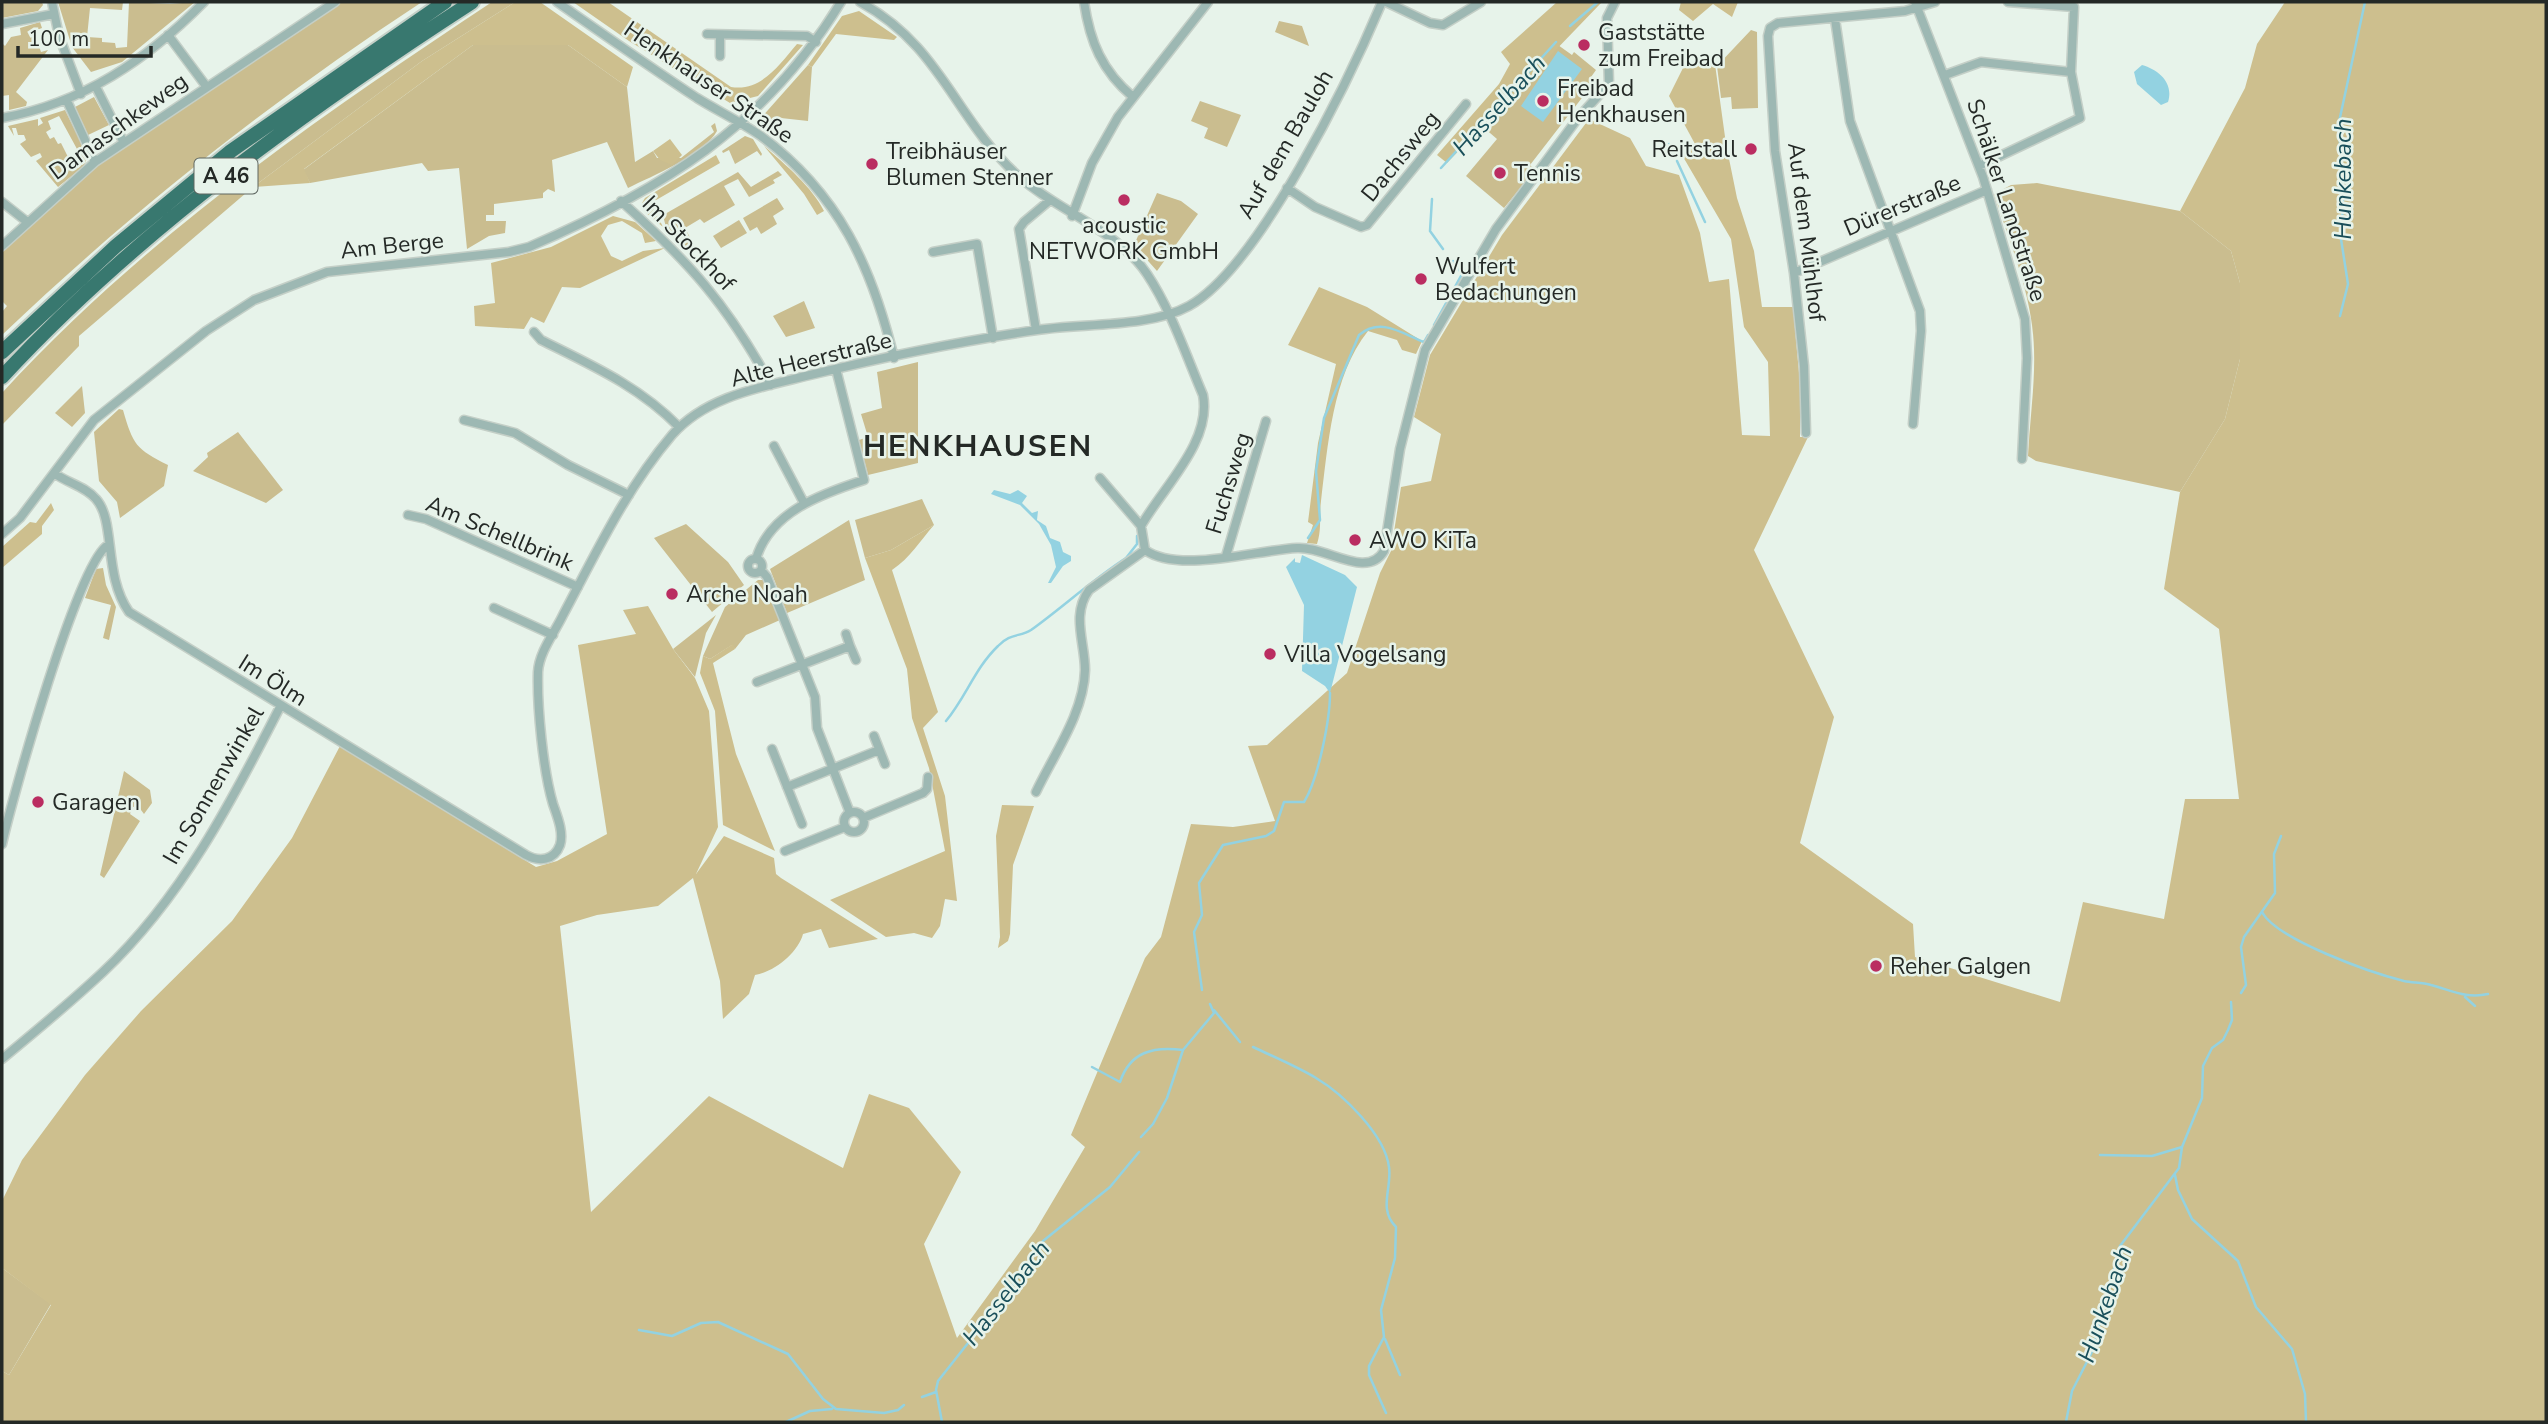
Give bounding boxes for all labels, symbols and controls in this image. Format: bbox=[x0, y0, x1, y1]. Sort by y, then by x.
scale bar bbox=[18, 14, 150, 58]
street label: Henkhauser Straße bbox=[618, 14, 800, 151]
place label: Gaststätte zum Freibad bbox=[1598, 17, 1724, 74]
text: 100 m bbox=[28, 25, 89, 53]
marker: Gaststätte zum Freibad bbox=[1576, 37, 1592, 53]
water label: Hasselbach bbox=[1445, 48, 1553, 162]
street label: Auf dem Bauloh bbox=[1230, 64, 1341, 225]
street label: Damaschkeweg bbox=[43, 66, 194, 187]
place label: Freibad Henkhausen bbox=[1557, 73, 1686, 130]
marker: Freibad Henkhausen bbox=[1535, 93, 1551, 109]
street label: Schälker Landstraße bbox=[1959, 95, 2054, 305]
street label: Dachsweg bbox=[1354, 104, 1447, 208]
water label: Hunkebach bbox=[2327, 118, 2359, 240]
place label: Reitstall bbox=[1651, 134, 1737, 165]
place label: Treibhäuser Blumen Stenner bbox=[886, 136, 1054, 193]
marker: Reitstall bbox=[1743, 141, 1759, 157]
street label: Auf dem Mühlhof bbox=[1780, 141, 1833, 324]
marker: Treibhäuser Blumen Stenner bbox=[864, 156, 880, 172]
road number: A 46 bbox=[194, 158, 258, 194]
place label: Tennis bbox=[1514, 158, 1581, 189]
marker: Tennis bbox=[1492, 165, 1508, 181]
street label: Dürerstraße bbox=[1839, 167, 1965, 244]
street label: Im Stockhof bbox=[635, 189, 742, 298]
marker: acoustic NETWORK GmbH bbox=[1116, 192, 1132, 208]
place label: acoustic NETWORK GmbH bbox=[1029, 210, 1219, 267]
street label: Am Berge bbox=[339, 225, 445, 266]
place label: Wulfert Bedachungen bbox=[1435, 251, 1577, 308]
marker: Wulfert Bedachungen bbox=[1413, 271, 1429, 287]
street label: Alte Heerstraße bbox=[727, 324, 895, 395]
district label: HENKHAUSEN bbox=[863, 426, 1093, 467]
street label: Fuchsweg bbox=[1198, 429, 1259, 538]
street label: Am Schellbrink bbox=[421, 488, 579, 579]
place label: AWO KiTa bbox=[1369, 525, 1477, 556]
marker: AWO KiTa bbox=[1347, 532, 1363, 548]
place label: Arche Noah bbox=[686, 579, 808, 610]
marker: Arche Noah bbox=[664, 586, 680, 602]
place label: Villa Vogelsang bbox=[1283, 639, 1446, 670]
marker: Villa Vogelsang bbox=[1262, 646, 1278, 662]
street label: Im Ölm bbox=[232, 647, 313, 714]
street label: Im Sonnenwinkel bbox=[156, 700, 271, 870]
place label: Garagen bbox=[52, 787, 140, 818]
marker: Garagen bbox=[30, 794, 46, 810]
place label: Reher Galgen bbox=[1890, 951, 2031, 982]
marker: Reher Galgen bbox=[1868, 958, 1884, 974]
water label: Hasselbach bbox=[955, 1234, 1057, 1352]
water label: Hunkebach bbox=[2070, 1241, 2140, 1367]

